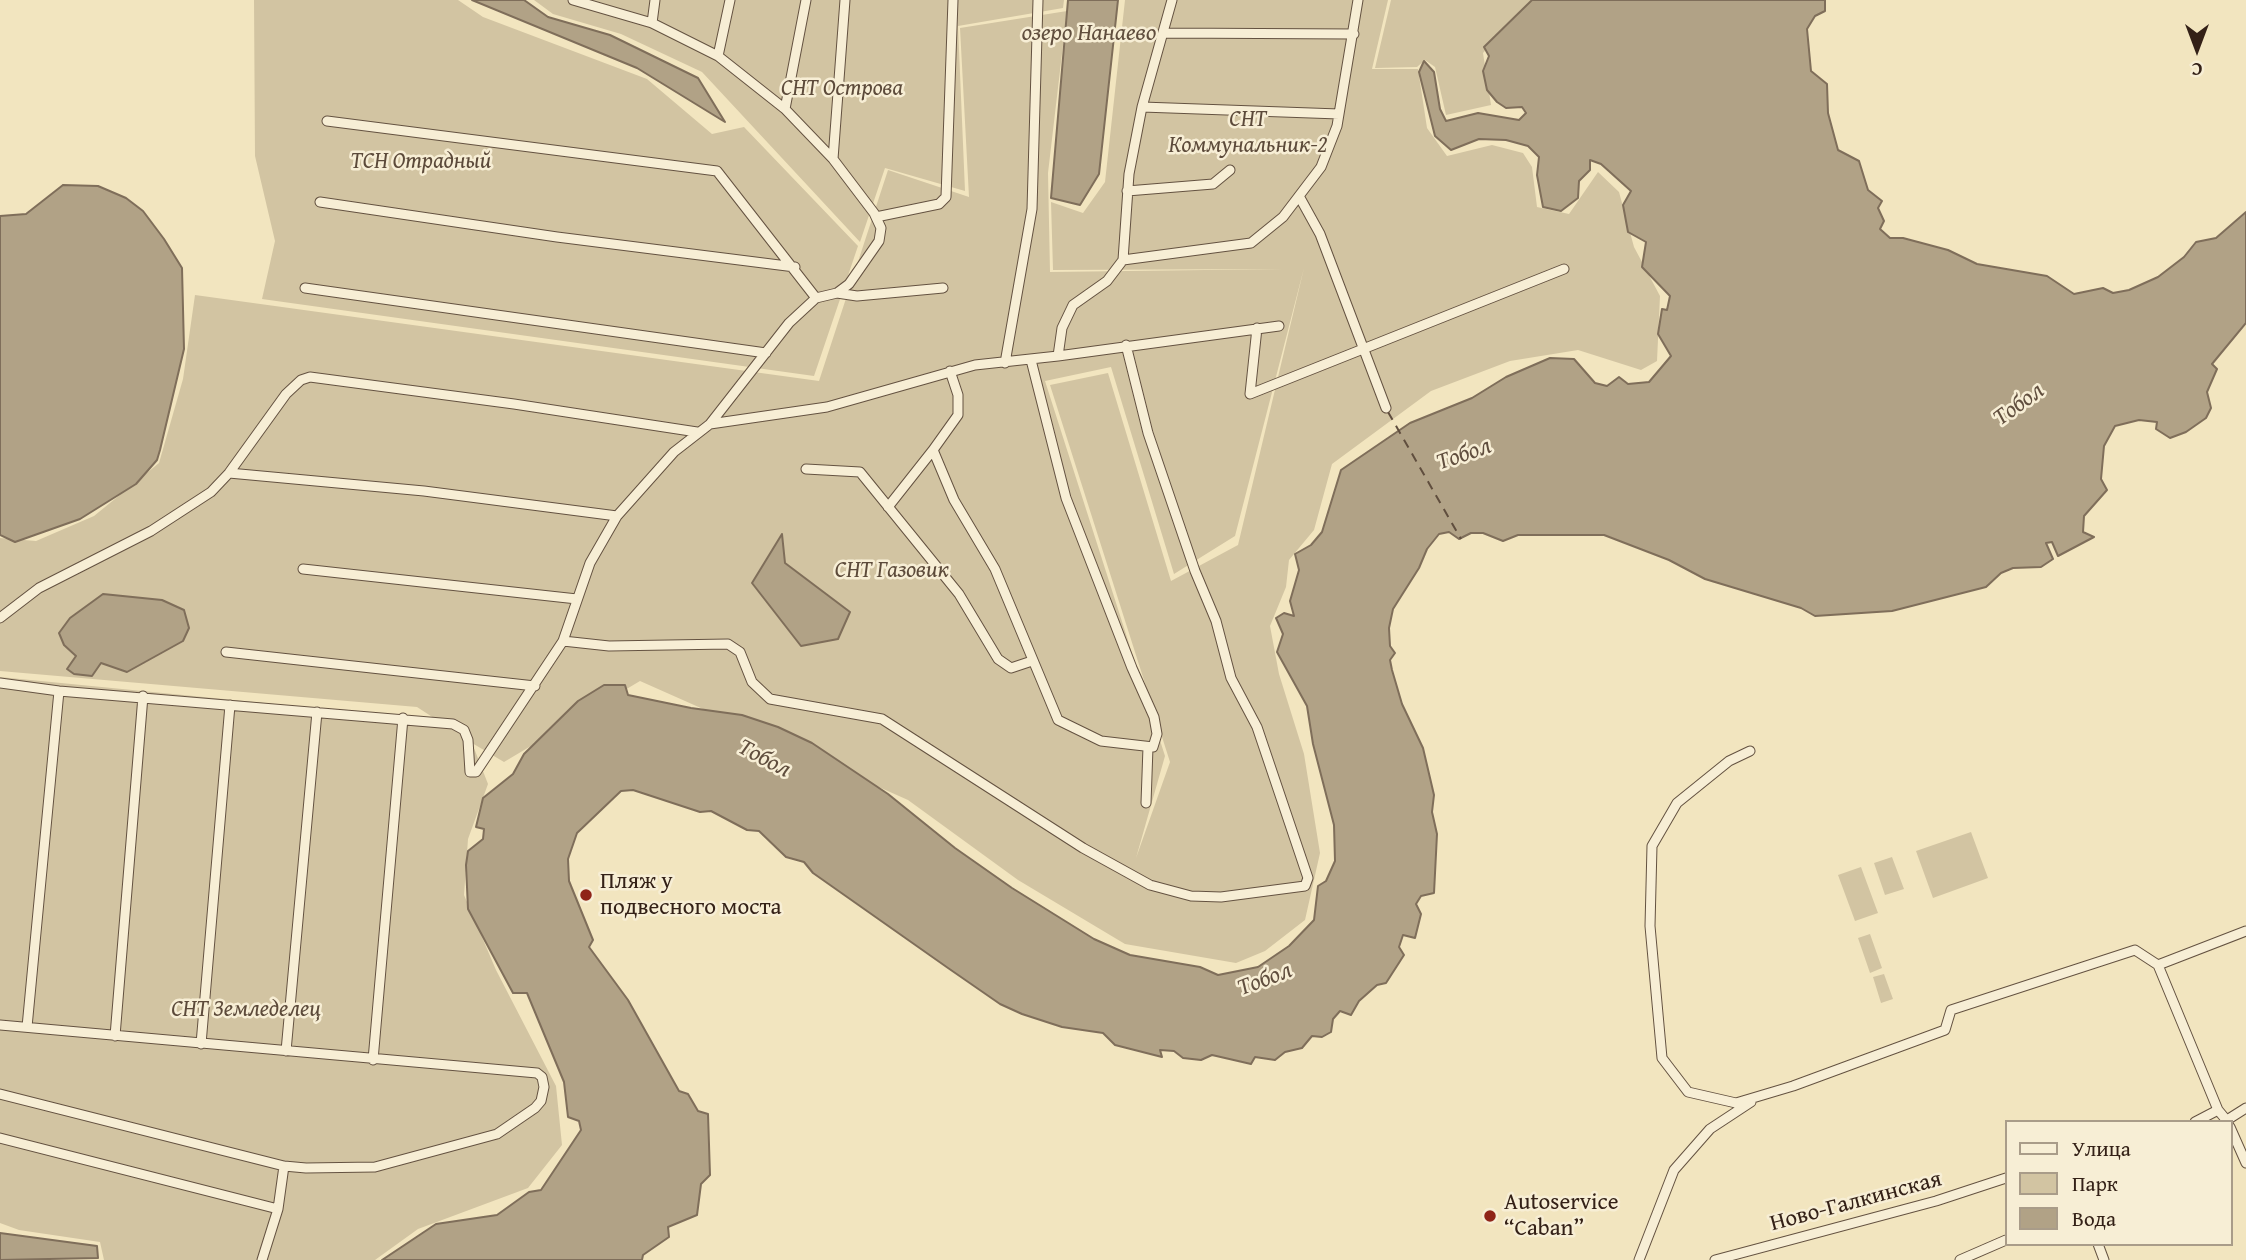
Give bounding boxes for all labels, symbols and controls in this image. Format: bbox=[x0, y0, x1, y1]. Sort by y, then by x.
north arrow bbox=[2162, 14, 2232, 84]
water label: озеро Нанаево bbox=[1022, 20, 1156, 48]
text: С bbox=[2192, 56, 2202, 84]
park label: СНТ Острова bbox=[781, 75, 903, 103]
park label: СНТ Коммунальник-2 bbox=[1169, 106, 1327, 160]
park label: ТСН Отрадный bbox=[351, 148, 491, 176]
water label: Тобол bbox=[1988, 377, 2050, 433]
water label: Тобол bbox=[1433, 432, 1495, 478]
park label: СНТ Газовик bbox=[835, 557, 949, 585]
water label: Тобол bbox=[733, 733, 795, 785]
place label: Пляж у подвесного моста bbox=[600, 868, 781, 922]
marker: Пляж у подвесного моста bbox=[578, 887, 594, 903]
water label: Тобол bbox=[1234, 957, 1296, 1003]
park label: СНТ Земледелец bbox=[171, 996, 321, 1024]
legend bbox=[2004, 1120, 2232, 1246]
text: Улица bbox=[2072, 1133, 2131, 1164]
street label: Ново-Галкинская bbox=[1767, 1166, 1945, 1238]
text: Парк bbox=[2072, 1168, 2118, 1199]
place label: Autoservice “Caban” bbox=[1504, 1189, 1619, 1243]
text: Вода bbox=[2072, 1203, 2116, 1234]
marker: Autoservice “Caban” bbox=[1482, 1208, 1498, 1224]

